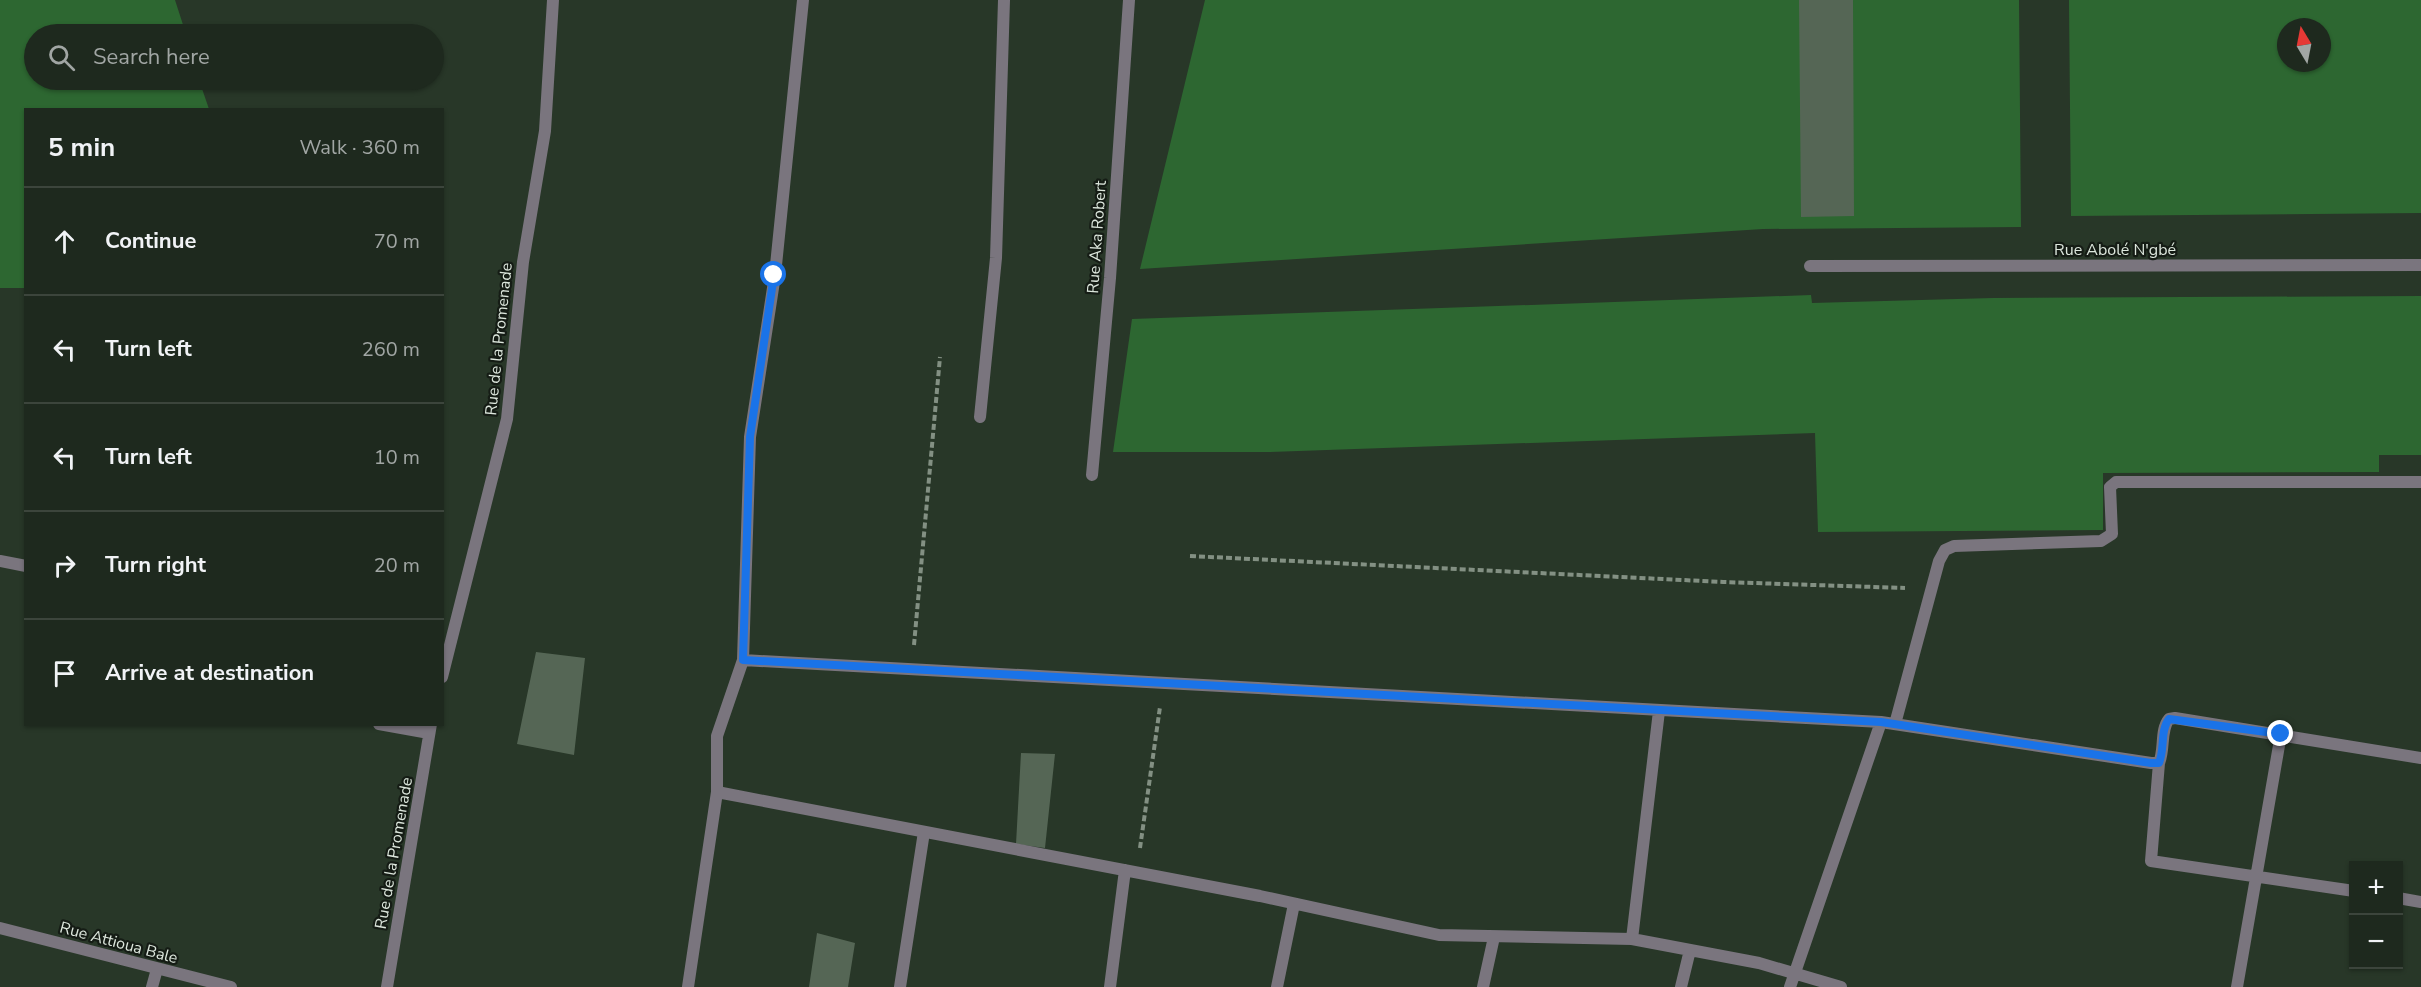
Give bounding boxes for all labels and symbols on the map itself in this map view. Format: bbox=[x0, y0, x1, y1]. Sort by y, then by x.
north arrow bbox=[2277, 18, 2331, 72]
street label: Rue Aka Robert bbox=[1082, 179, 1112, 294]
street label: Rue Abolé N'gbé bbox=[2054, 239, 2176, 261]
route start bbox=[760, 261, 786, 287]
street label: Rue de la Promenade bbox=[480, 262, 518, 417]
route end bbox=[2267, 720, 2293, 746]
street label: Rue de la Promenade bbox=[370, 776, 418, 931]
street label: Rue Attioua Bale bbox=[57, 917, 180, 969]

